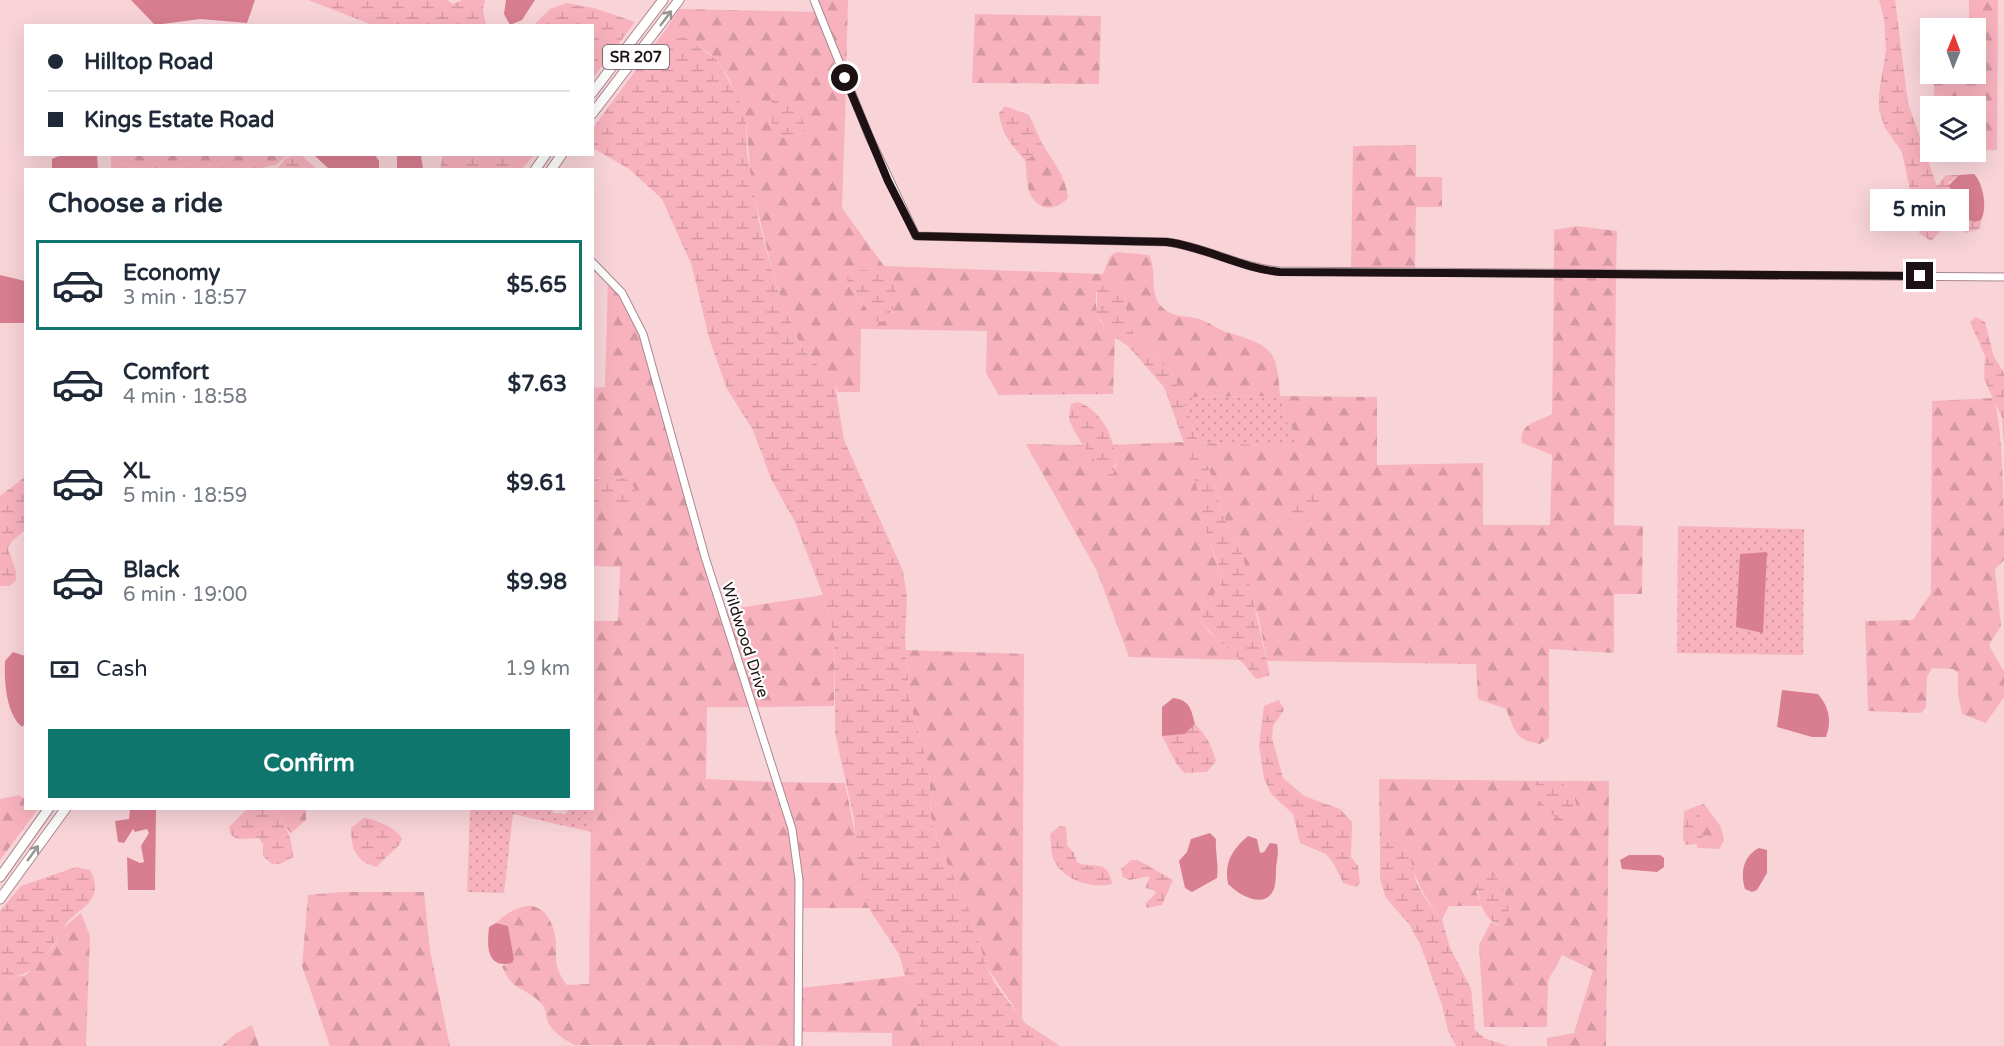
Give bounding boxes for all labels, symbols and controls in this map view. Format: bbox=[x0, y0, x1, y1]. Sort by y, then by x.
one-way arrow bbox=[660, 10, 672, 26]
north arrow bbox=[1920, 18, 1986, 84]
map controls bbox=[1920, 18, 1986, 162]
road number: SR 207 bbox=[603, 45, 669, 69]
text: Hilltop Road bbox=[84, 49, 213, 75]
route start bbox=[831, 64, 858, 91]
button: layers bbox=[1920, 96, 1986, 162]
text: Kings Estate Road bbox=[84, 107, 274, 133]
text: Choose a ride bbox=[48, 187, 223, 220]
callout: 5 min bbox=[1870, 189, 1970, 231]
text: 5 min bbox=[1893, 198, 1946, 222]
icon: car bbox=[51, 258, 105, 312]
text: Economy bbox=[123, 260, 220, 286]
route end bbox=[1906, 262, 1933, 289]
text: $5.65 bbox=[506, 272, 567, 298]
text: 3 min · 18:57 bbox=[123, 286, 247, 310]
icon: car bbox=[51, 357, 105, 411]
text: Comfort bbox=[123, 359, 209, 385]
text: $7.63 bbox=[507, 371, 567, 397]
text: 4 min · 18:58 bbox=[123, 385, 247, 409]
icon: car bbox=[51, 456, 105, 510]
text: XL bbox=[123, 458, 150, 484]
text: $9.61 bbox=[506, 470, 567, 496]
text: 5 min · 18:59 bbox=[123, 484, 247, 508]
icon: car bbox=[51, 555, 105, 609]
text: Black bbox=[123, 557, 180, 583]
text: $9.98 bbox=[506, 569, 567, 595]
street label: Wildwood Drive bbox=[717, 580, 773, 700]
text: 6 min · 19:00 bbox=[123, 583, 247, 607]
icon: cash bbox=[48, 653, 81, 686]
text: Cash bbox=[96, 656, 148, 682]
text: 1.9 km bbox=[505, 657, 570, 681]
button: Confirm bbox=[48, 729, 570, 798]
one-way arrow bbox=[27, 846, 39, 862]

